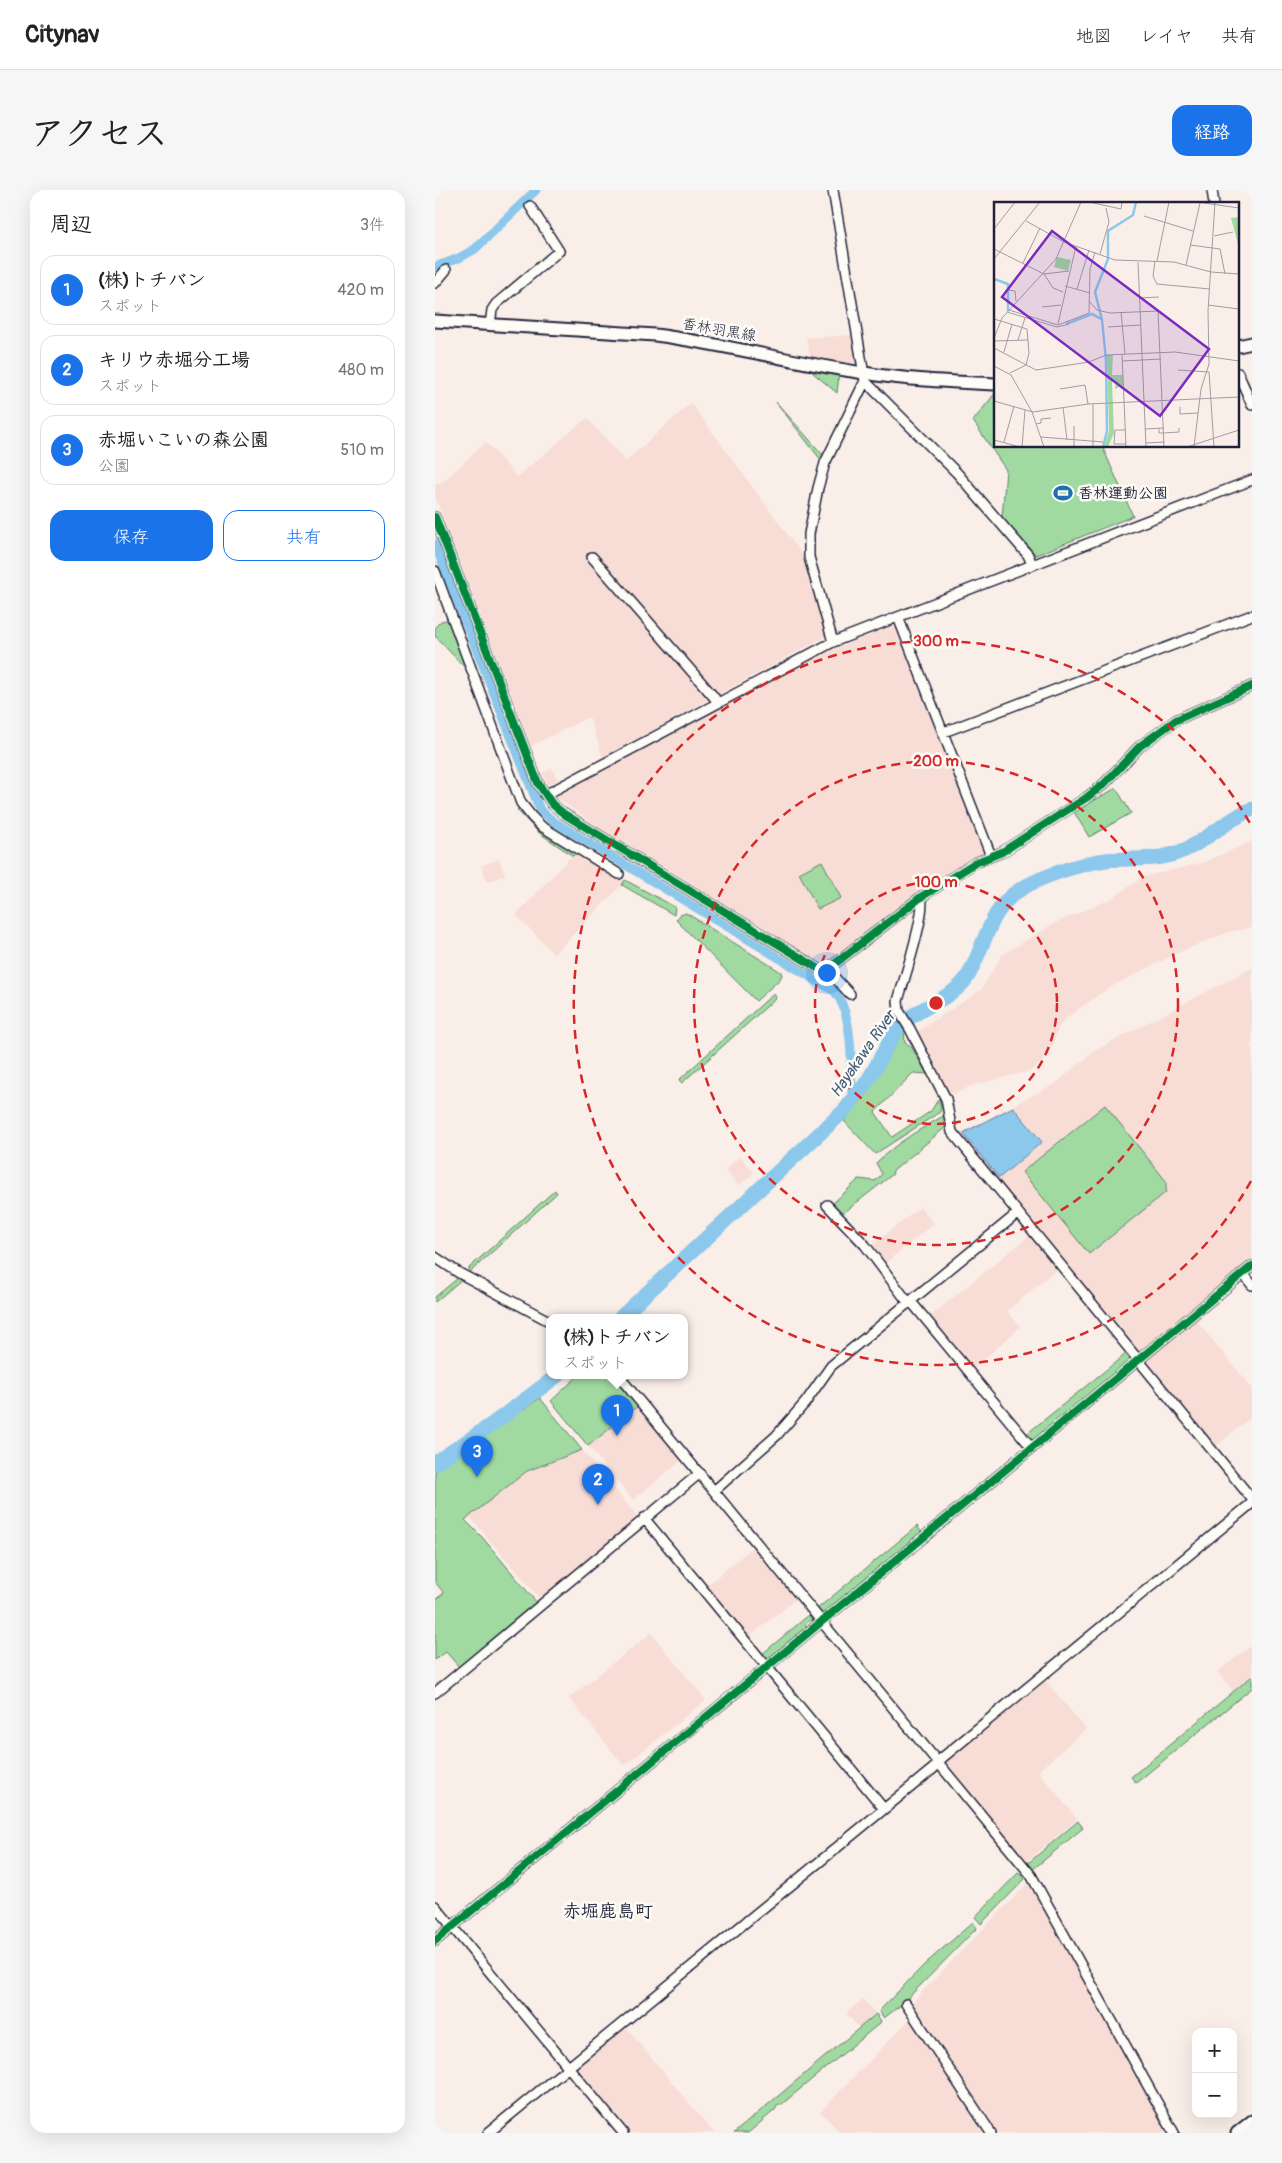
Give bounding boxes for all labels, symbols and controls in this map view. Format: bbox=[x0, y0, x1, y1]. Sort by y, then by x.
text: Citynav bbox=[25, 20, 100, 49]
text: 地図 bbox=[1076, 25, 1112, 48]
text: レイヤ bbox=[1140, 25, 1193, 48]
text: 共有 bbox=[1221, 25, 1257, 48]
button: 経路 bbox=[1172, 105, 1252, 156]
text: アクセス bbox=[30, 112, 168, 156]
inset map bbox=[994, 202, 1239, 448]
text: 周辺 bbox=[50, 211, 92, 238]
text: 3件 bbox=[360, 215, 385, 235]
text: (株)トチバン bbox=[98, 268, 206, 292]
text: 1 bbox=[64, 280, 70, 300]
text: 420 m bbox=[337, 280, 384, 300]
text: スポット bbox=[98, 296, 162, 316]
street label: 香林羽黒線 bbox=[680, 314, 758, 346]
text: キリウ赤堀分工場 bbox=[98, 348, 250, 372]
text: 2 bbox=[63, 360, 71, 380]
text: 480 m bbox=[338, 360, 384, 380]
text: スポット bbox=[98, 376, 162, 396]
text: 赤堀いこいの森公園 bbox=[98, 428, 269, 452]
text: 3 bbox=[63, 440, 71, 460]
text: 510 m bbox=[340, 440, 384, 460]
text: 公園 bbox=[98, 456, 130, 476]
sports icon: 香林運動公園 bbox=[1052, 482, 1074, 504]
place label: 香林運動公園 bbox=[1078, 484, 1168, 503]
button: 保存 bbox=[50, 510, 213, 561]
button: 共有 bbox=[223, 510, 385, 561]
text: 300 m bbox=[913, 632, 959, 651]
text: 200 m bbox=[913, 752, 959, 771]
text: 100 m bbox=[915, 873, 957, 892]
your location bbox=[814, 960, 840, 986]
centre of rings bbox=[927, 994, 945, 1012]
water label: Hayakawa River bbox=[826, 1005, 901, 1101]
popup bbox=[546, 1314, 688, 1379]
text: (株)トチバン bbox=[563, 1325, 671, 1349]
text: スポット bbox=[563, 1353, 627, 1373]
pin: 1 bbox=[601, 1395, 633, 1436]
pin: 3 bbox=[461, 1436, 493, 1477]
pin: 2 bbox=[582, 1464, 614, 1505]
district label: 赤堀鹿島町 bbox=[563, 1900, 653, 1923]
map controls bbox=[1192, 2028, 1237, 2118]
button: + bbox=[1192, 2028, 1237, 2073]
button: − bbox=[1192, 2073, 1237, 2118]

